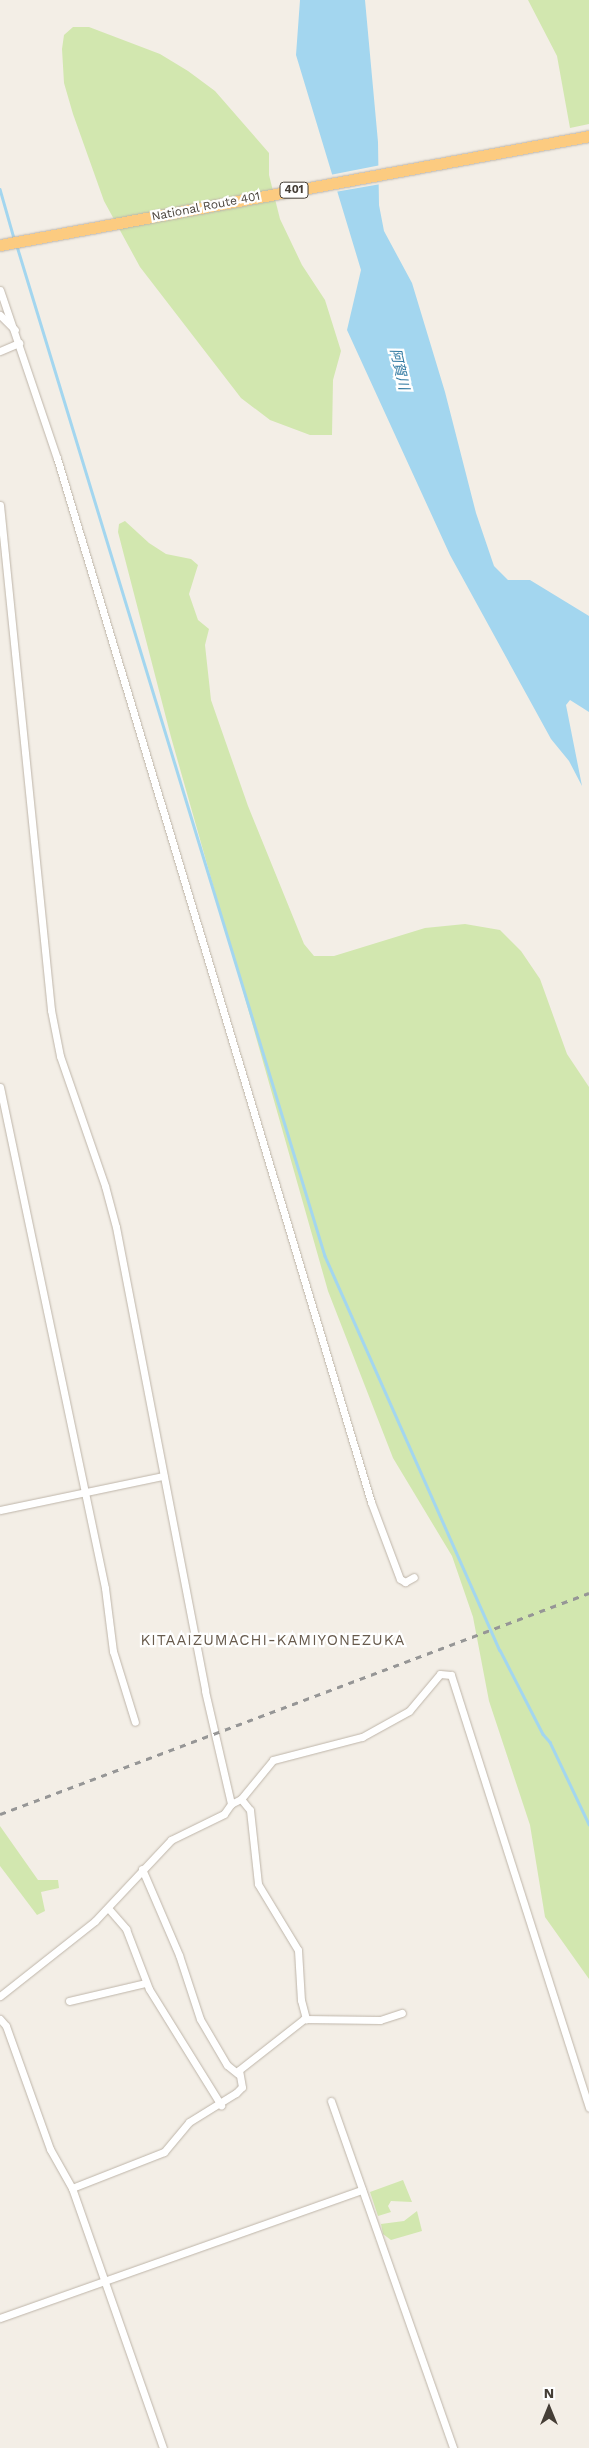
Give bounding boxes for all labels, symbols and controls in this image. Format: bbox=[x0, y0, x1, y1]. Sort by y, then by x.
road number: 401 bbox=[279, 182, 309, 198]
street label: National Route 401 bbox=[150, 189, 262, 225]
water label: 阿賀川 bbox=[387, 347, 413, 391]
district label: KITAAIZUMACHI-KAMIYONEZUKA bbox=[137, 1632, 409, 1650]
north arrow bbox=[524, 2383, 574, 2433]
text: N bbox=[544, 2385, 554, 2401]

